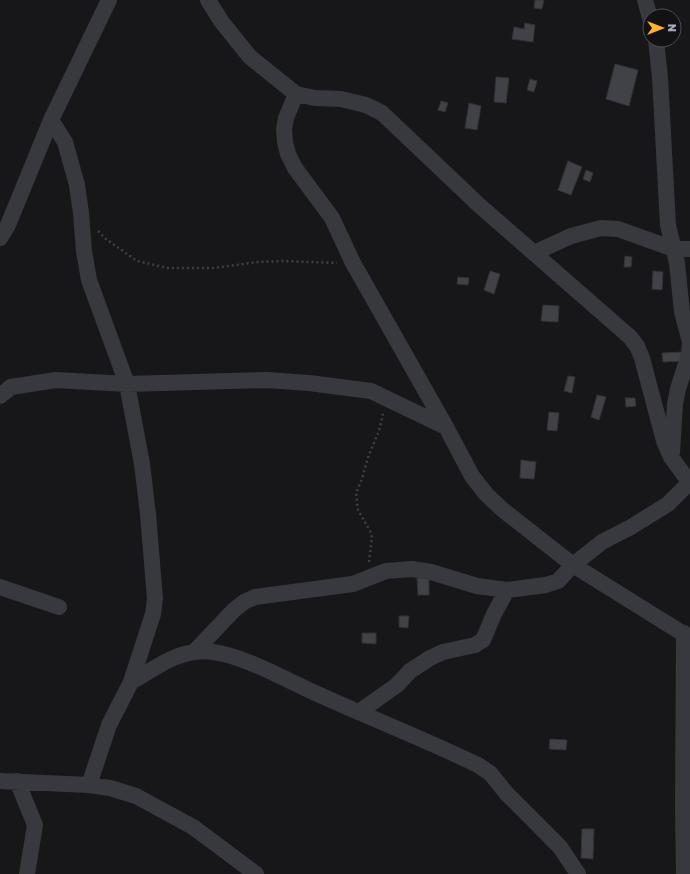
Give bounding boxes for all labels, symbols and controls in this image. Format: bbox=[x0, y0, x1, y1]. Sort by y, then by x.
north arrow bbox=[642, 8, 682, 48]
text: N bbox=[666, 24, 679, 32]

